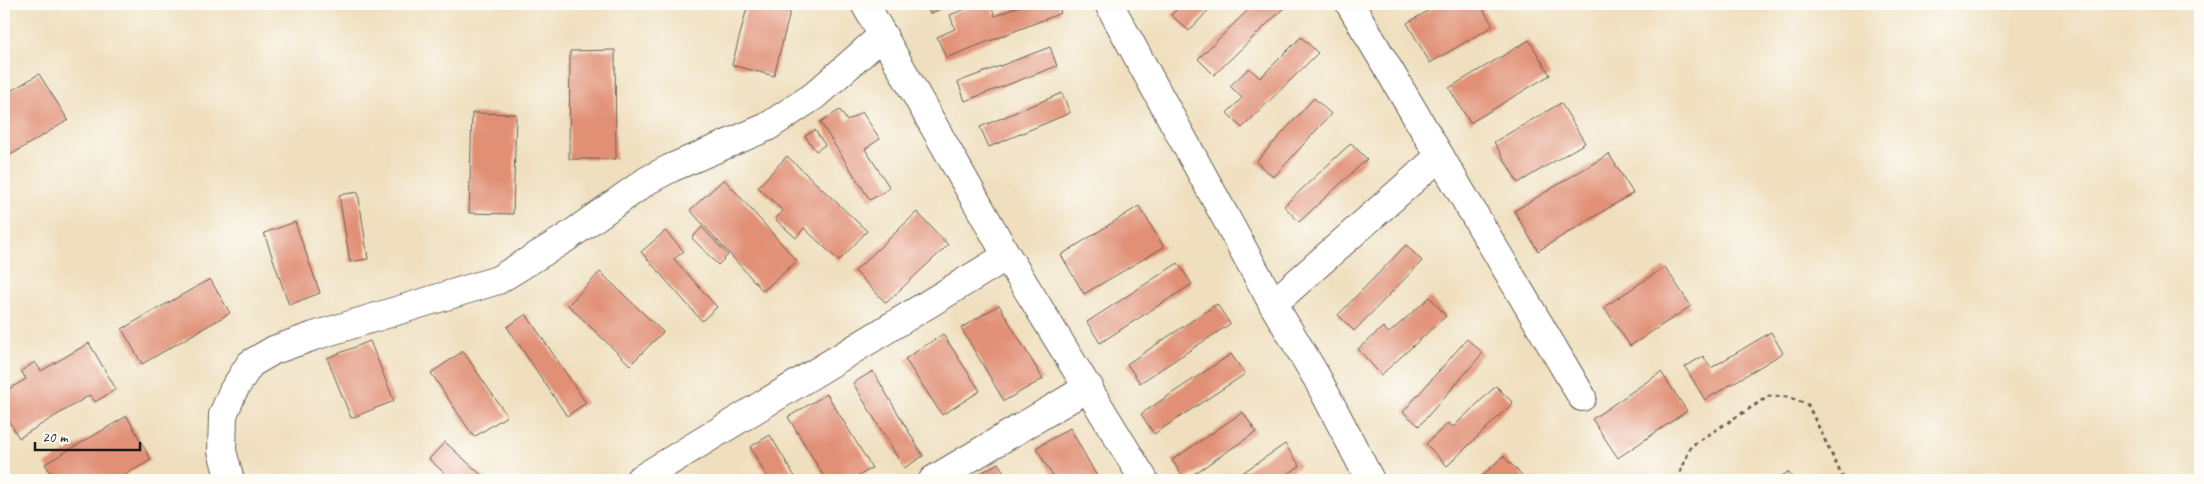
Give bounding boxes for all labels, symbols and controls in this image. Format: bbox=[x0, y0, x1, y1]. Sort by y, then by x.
scale bar bbox=[35, 419, 140, 451]
text: 20 m bbox=[42, 428, 69, 447]

